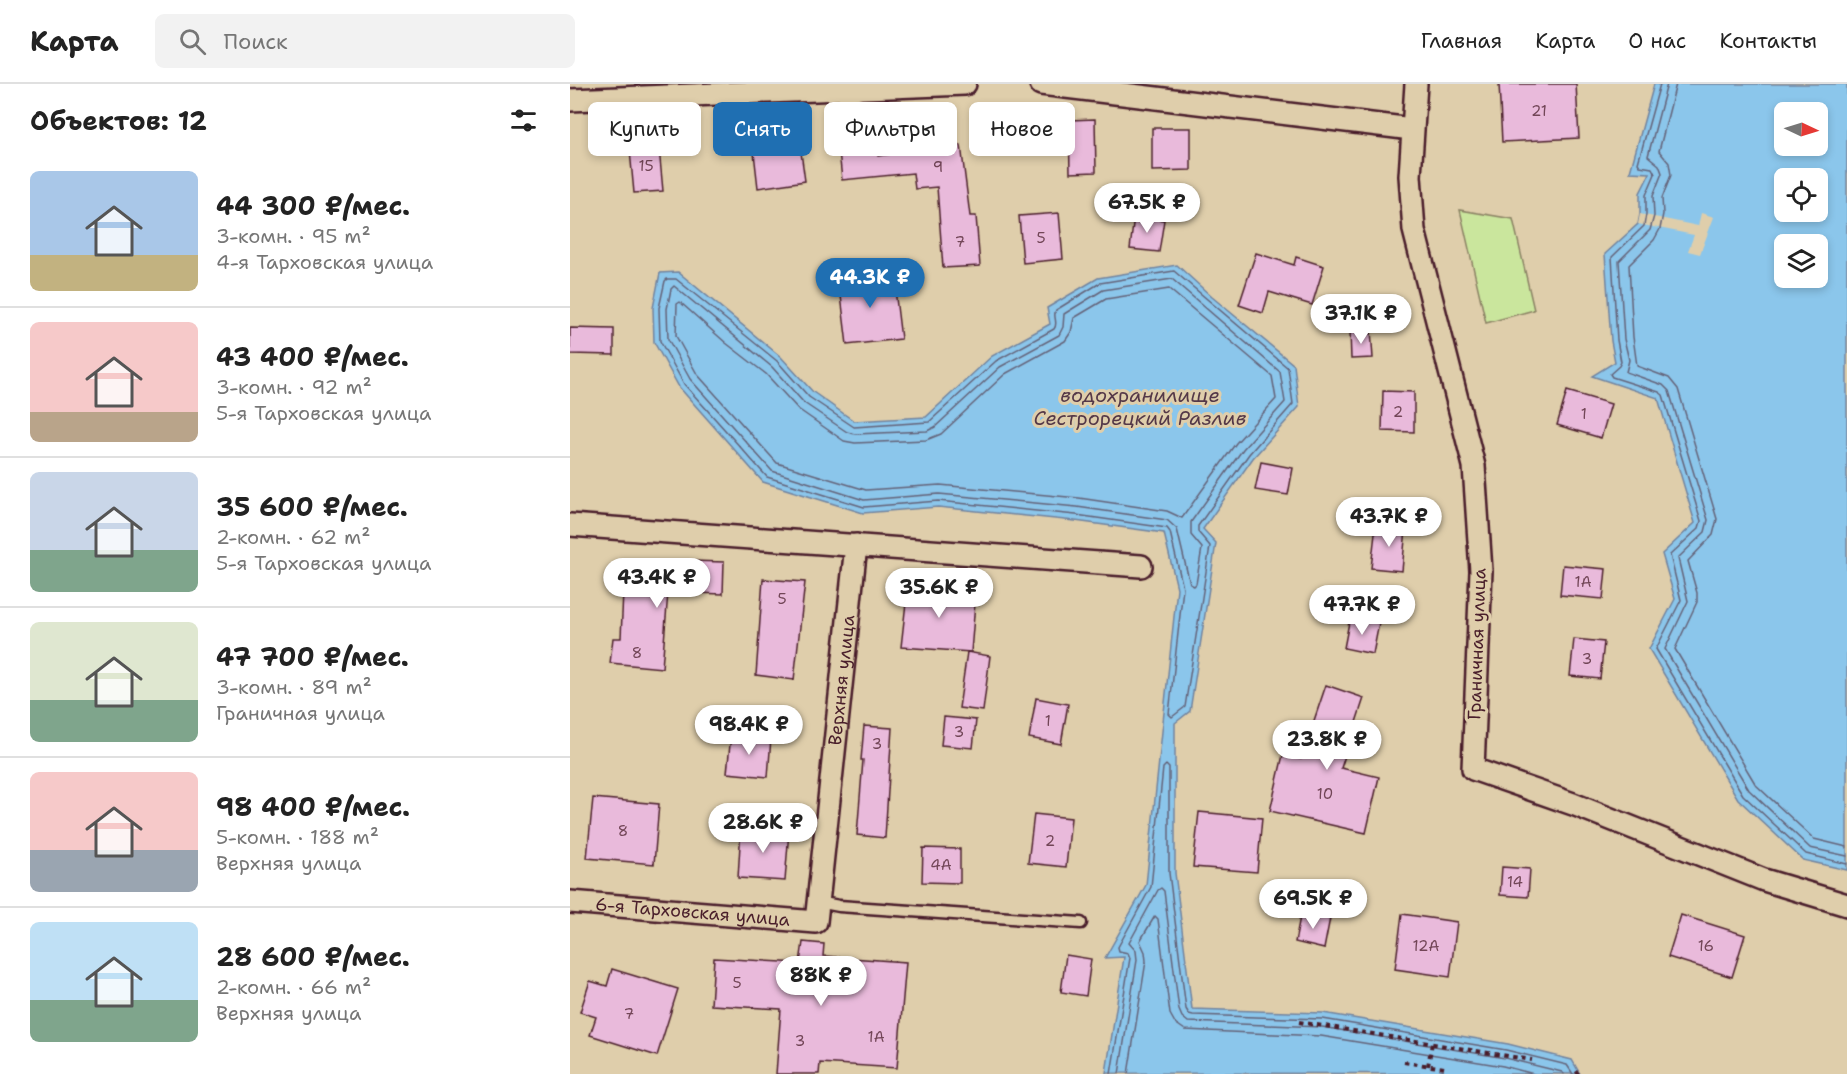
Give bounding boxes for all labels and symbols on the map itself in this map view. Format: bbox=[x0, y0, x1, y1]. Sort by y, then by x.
house number: 21 bbox=[1531, 101, 1547, 121]
north arrow bbox=[1774, 102, 1828, 156]
house number: 15 bbox=[638, 156, 654, 176]
house number: 9 bbox=[933, 157, 943, 177]
pin: 67.5K ₽ bbox=[1092, 183, 1202, 234]
house number: 5 bbox=[1036, 228, 1046, 248]
house number: 7 bbox=[955, 232, 965, 252]
pin: 44.3K ₽ bbox=[815, 258, 925, 309]
pin: 37.1K ₽ bbox=[1306, 294, 1416, 345]
water label: водохранилище Сестрорецкий Разлив bbox=[1034, 382, 1247, 431]
house number: 2 bbox=[1393, 402, 1403, 422]
house number: 1 bbox=[1581, 404, 1587, 424]
pin: 43.7K ₽ bbox=[1334, 497, 1444, 548]
pin: 43.4K ₽ bbox=[602, 558, 712, 609]
pin: 35.6K ₽ bbox=[884, 568, 994, 619]
street label: Граничная улица bbox=[1462, 568, 1492, 720]
house number: 1А bbox=[1574, 572, 1592, 592]
pin: 47.7K ₽ bbox=[1307, 585, 1417, 636]
house number: 5 bbox=[777, 589, 787, 609]
street label: Верхняя улица bbox=[823, 614, 861, 747]
house number: 8 bbox=[632, 643, 642, 663]
house number: 3 bbox=[1582, 649, 1592, 669]
pin: 98.4K ₽ bbox=[694, 705, 804, 756]
house number: 1 bbox=[1045, 711, 1051, 731]
pin: 23.8K ₽ bbox=[1272, 720, 1382, 771]
house number: 3 bbox=[954, 722, 964, 742]
house number: 3 bbox=[872, 734, 882, 754]
house number: 10 bbox=[1317, 784, 1333, 804]
pin: 28.6K ₽ bbox=[708, 803, 818, 854]
house number: 8 bbox=[618, 821, 628, 841]
house number: 2 bbox=[1045, 831, 1055, 851]
house number: 4А bbox=[930, 855, 952, 875]
house number: 14 bbox=[1507, 872, 1523, 892]
pin: 69.5K ₽ bbox=[1258, 879, 1368, 930]
street label: 6-я Тарховская улица bbox=[594, 892, 791, 932]
house number: 12А bbox=[1413, 936, 1440, 956]
house number: 16 bbox=[1698, 936, 1714, 956]
pin: 88K ₽ bbox=[779, 956, 863, 1007]
house number: 5 bbox=[732, 973, 742, 993]
house number: 7 bbox=[624, 1004, 634, 1024]
house number: 1А bbox=[867, 1027, 885, 1047]
house number: 3 bbox=[795, 1031, 805, 1051]

